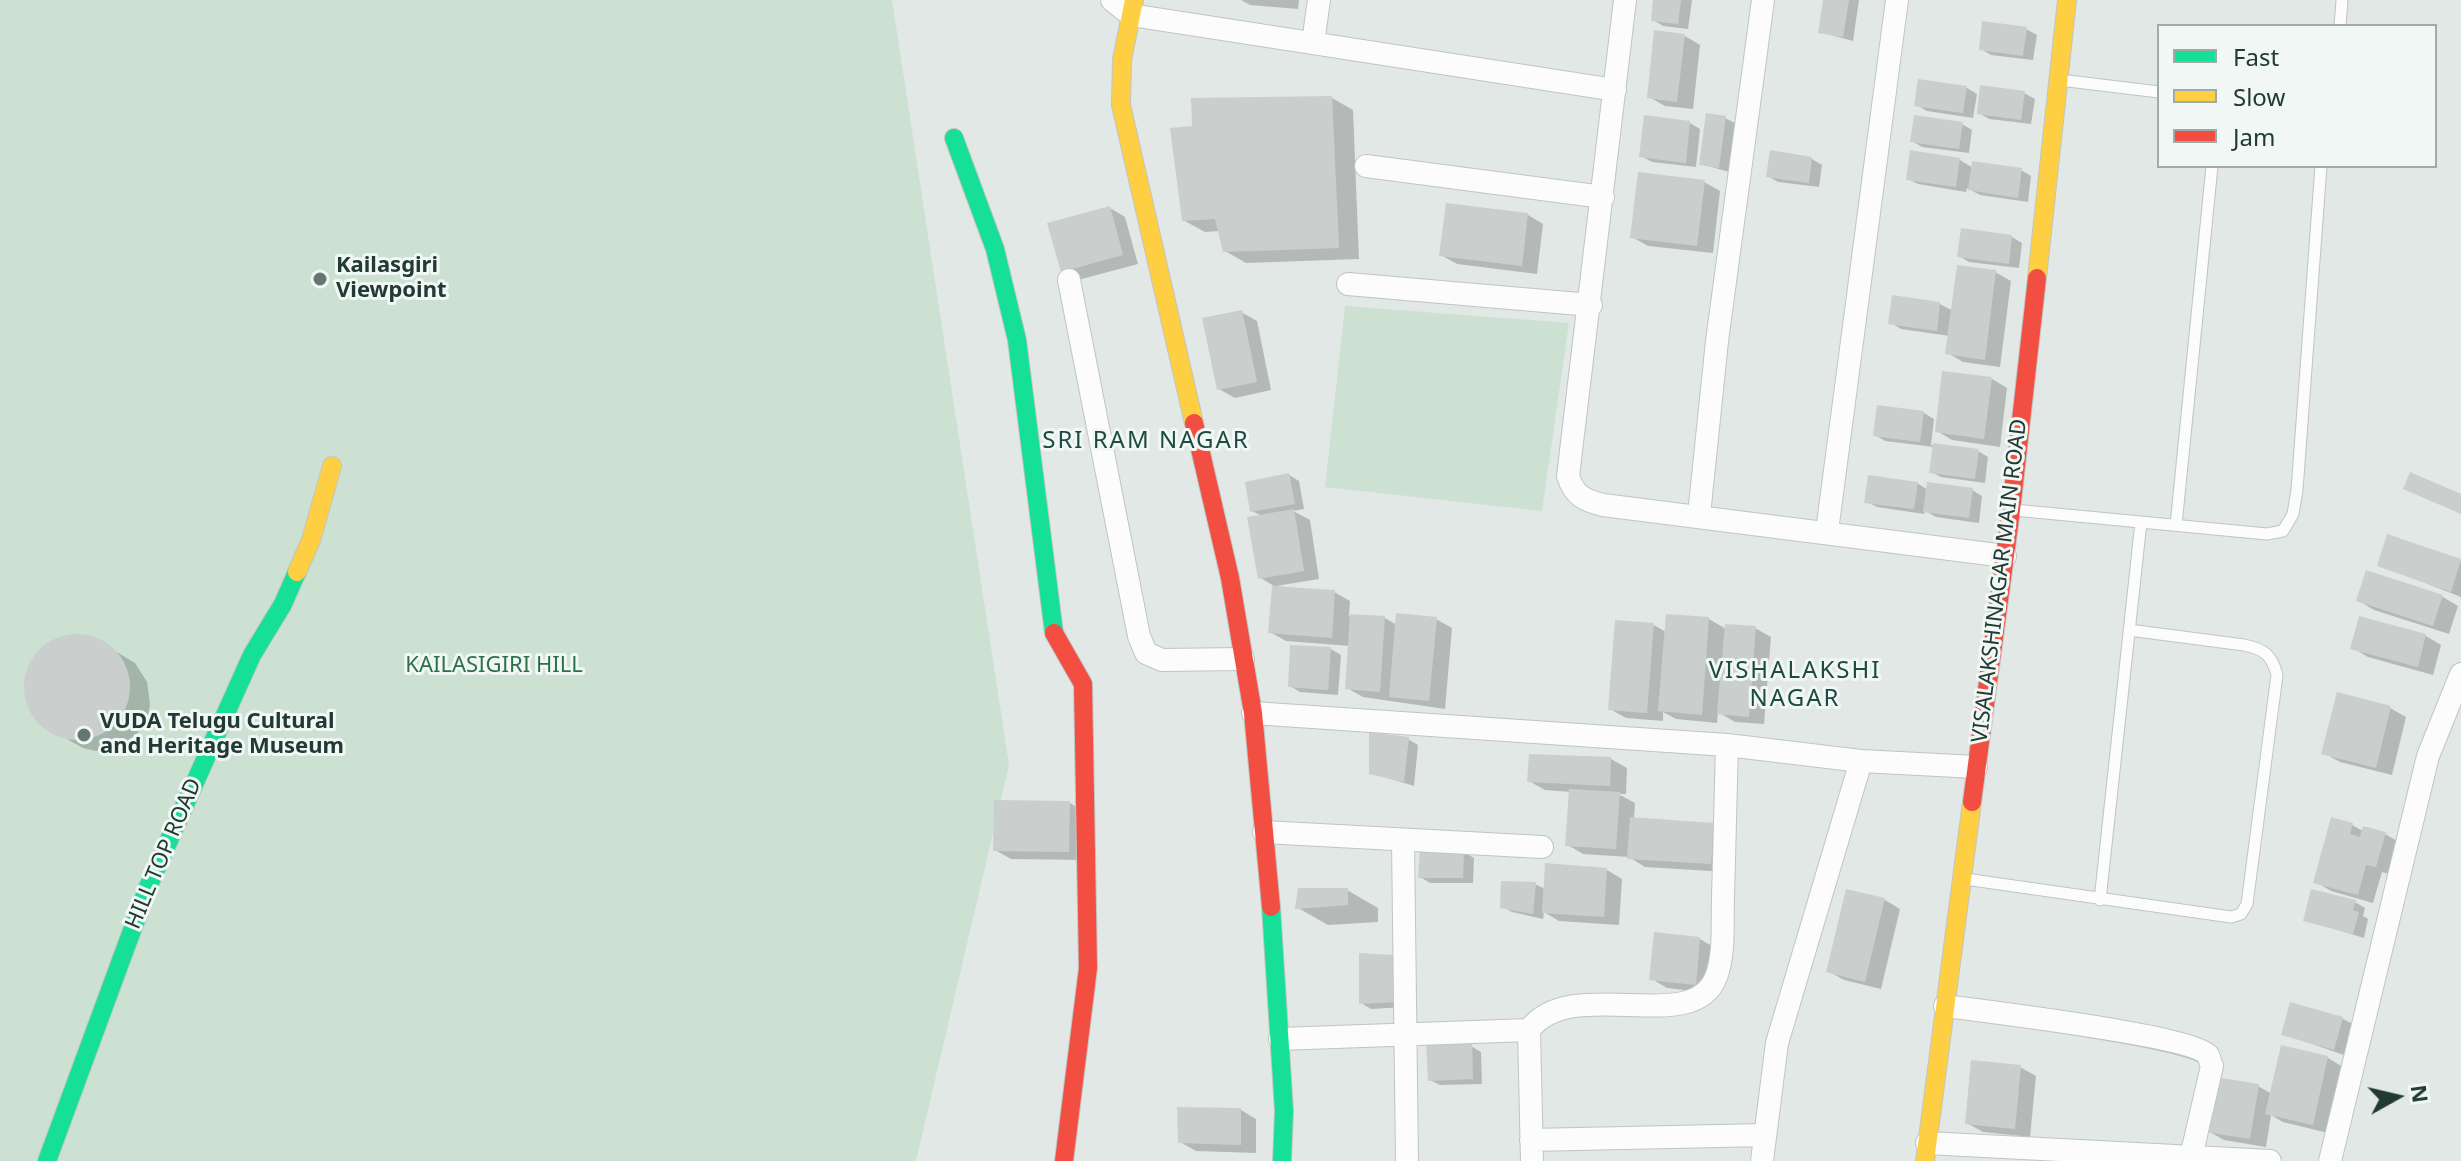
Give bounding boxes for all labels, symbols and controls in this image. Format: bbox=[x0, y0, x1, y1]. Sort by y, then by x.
legend bbox=[2157, 24, 2437, 168]
text: Fast bbox=[2233, 40, 2279, 73]
text: Slow bbox=[2233, 80, 2285, 113]
text: Jam bbox=[2233, 120, 2275, 153]
place label: Kailasgiri Viewpoint bbox=[336, 253, 446, 304]
marker: Kailasgiri Viewpoint bbox=[311, 270, 329, 288]
street label: VISALAKSHINAGAR MAIN ROAD bbox=[1967, 418, 2033, 744]
district label: SRI RAM NAGAR bbox=[1042, 427, 1250, 455]
park label: KAILASIGIRI HILL bbox=[405, 653, 583, 679]
district label: VISHALAKSHI NAGAR bbox=[1709, 657, 1881, 713]
place label: VUDA Telugu Cultural and Heritage Museum bbox=[100, 709, 344, 760]
marker: VUDA Telugu Cultural and Heritage Museum bbox=[75, 726, 93, 744]
street label: HILL TOP ROAD bbox=[120, 775, 208, 933]
north arrow bbox=[2357, 1057, 2437, 1137]
text: N bbox=[2405, 1083, 2437, 1105]

